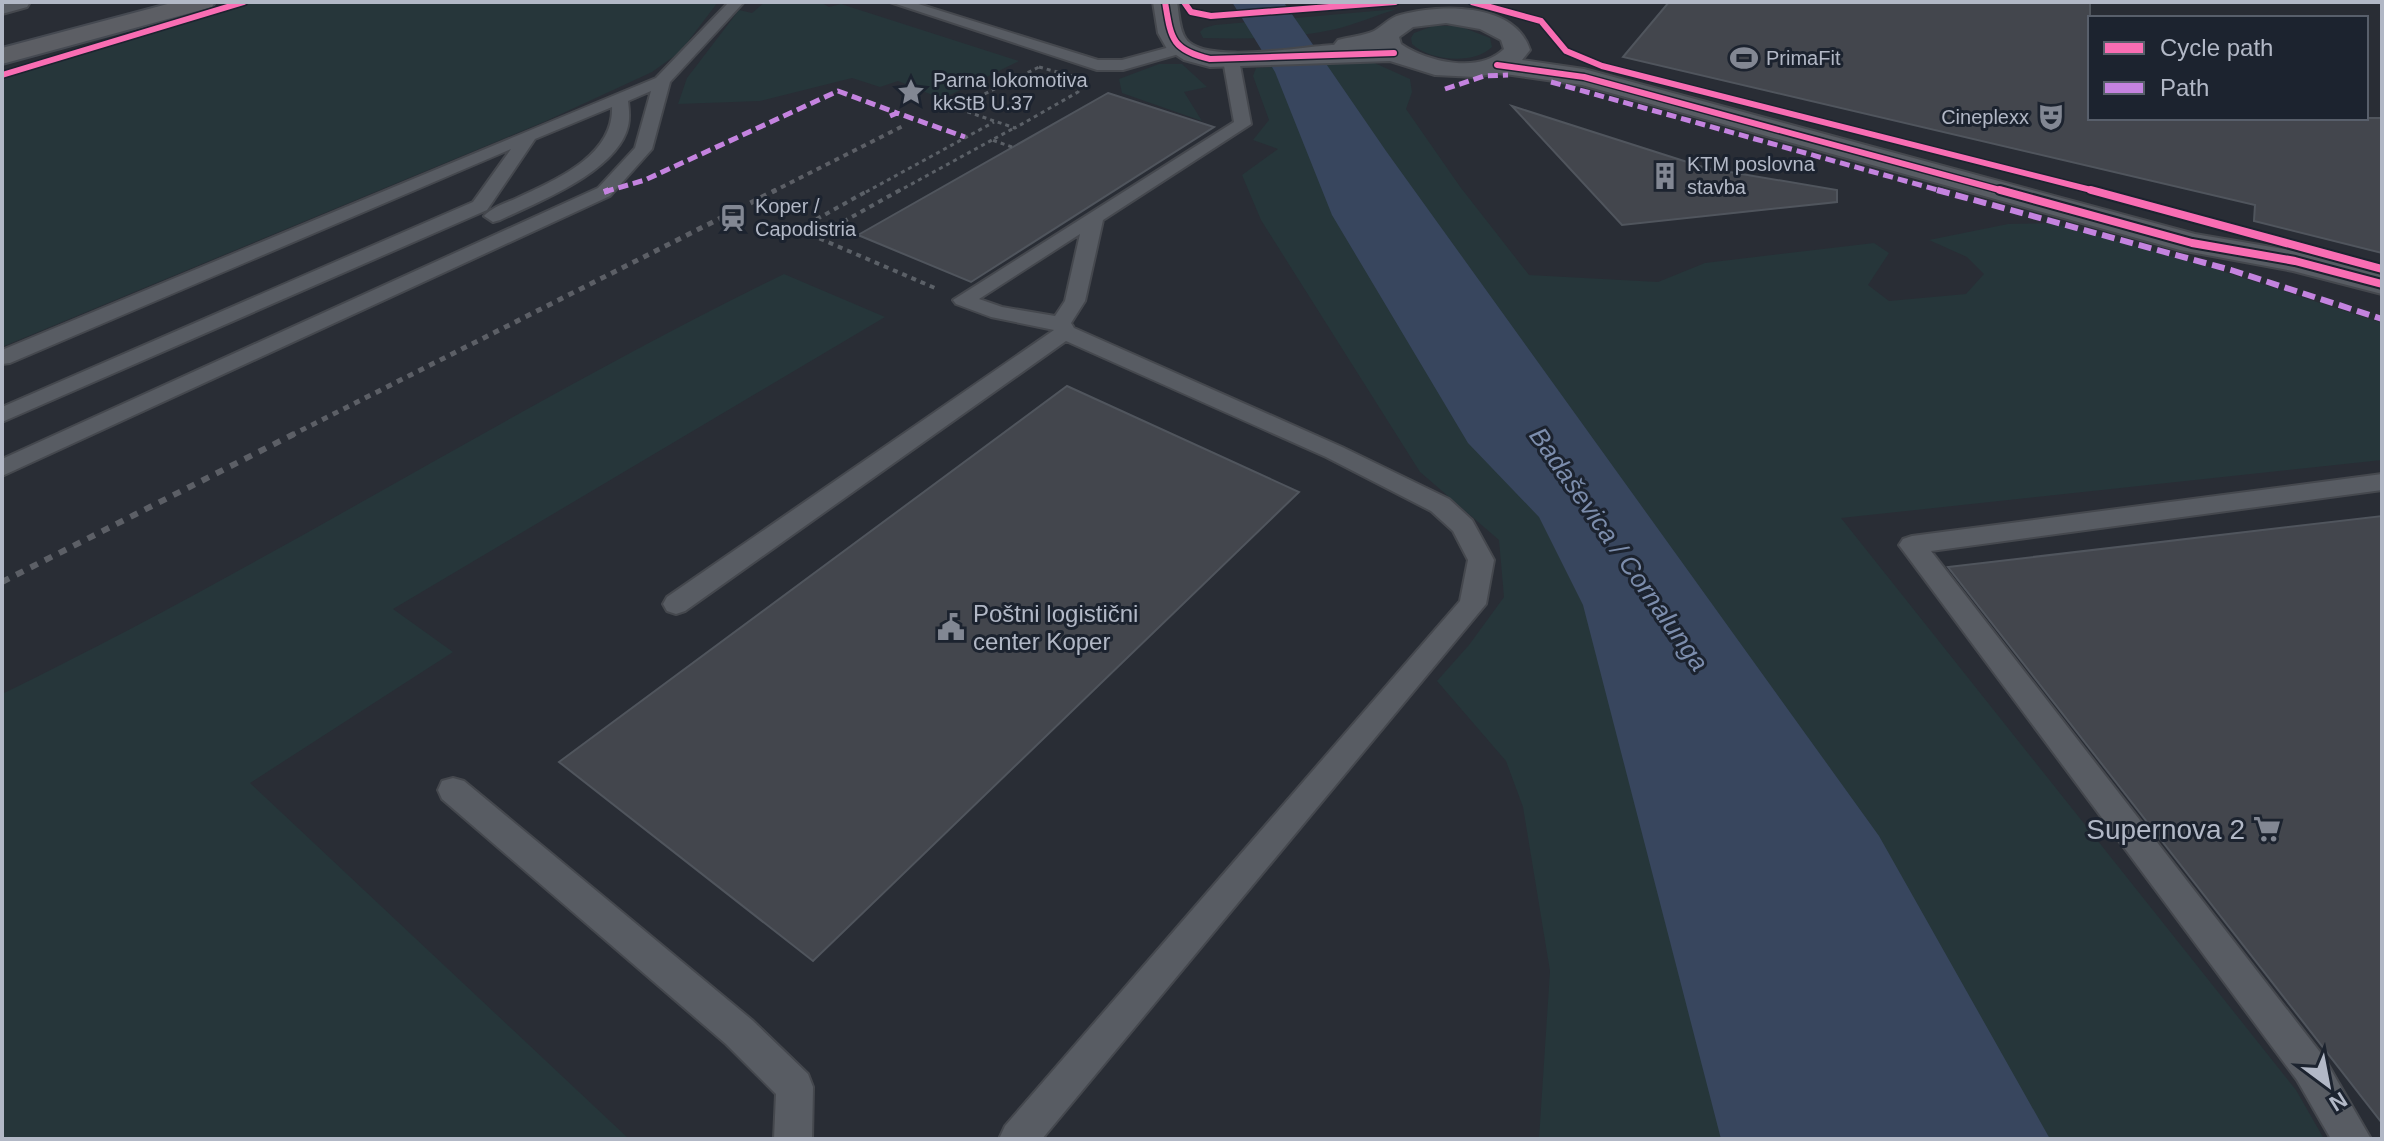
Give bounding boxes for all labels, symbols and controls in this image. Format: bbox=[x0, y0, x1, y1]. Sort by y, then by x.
legend bbox=[2088, 16, 2368, 120]
text: Cycle path bbox=[2160, 34, 2273, 61]
sports icon: PrimaFit bbox=[1729, 43, 1759, 73]
place label: PrimaFit bbox=[1766, 47, 1841, 69]
place label: Parna lokomotiva kkStB U.37 bbox=[933, 69, 1088, 114]
text: Path bbox=[2160, 74, 2209, 101]
place icon: Parna lokomotiva kkStB U.37 bbox=[896, 77, 926, 107]
theatre icon: Cineplexx bbox=[2036, 102, 2066, 132]
place label: Cineplexx bbox=[1941, 106, 2029, 128]
place label: KTM poslovna stavba bbox=[1687, 153, 1816, 198]
building icon: KTM poslovna stavba bbox=[1650, 161, 1680, 191]
place label: Koper / Capodistria bbox=[755, 195, 857, 240]
station icon: Koper / Capodistria bbox=[718, 203, 748, 233]
water label: Badaševica / Cornalunga bbox=[1523, 421, 1715, 677]
place label: Poštni logistični center Koper bbox=[973, 600, 1138, 655]
public building icon: Poštni logistični center Koper bbox=[936, 612, 966, 642]
place label: Supernova 2 bbox=[2086, 814, 2245, 845]
supermarket icon: Supernova 2 bbox=[2252, 814, 2282, 844]
north arrow bbox=[2288, 1045, 2368, 1125]
text: N bbox=[2325, 1087, 2352, 1116]

